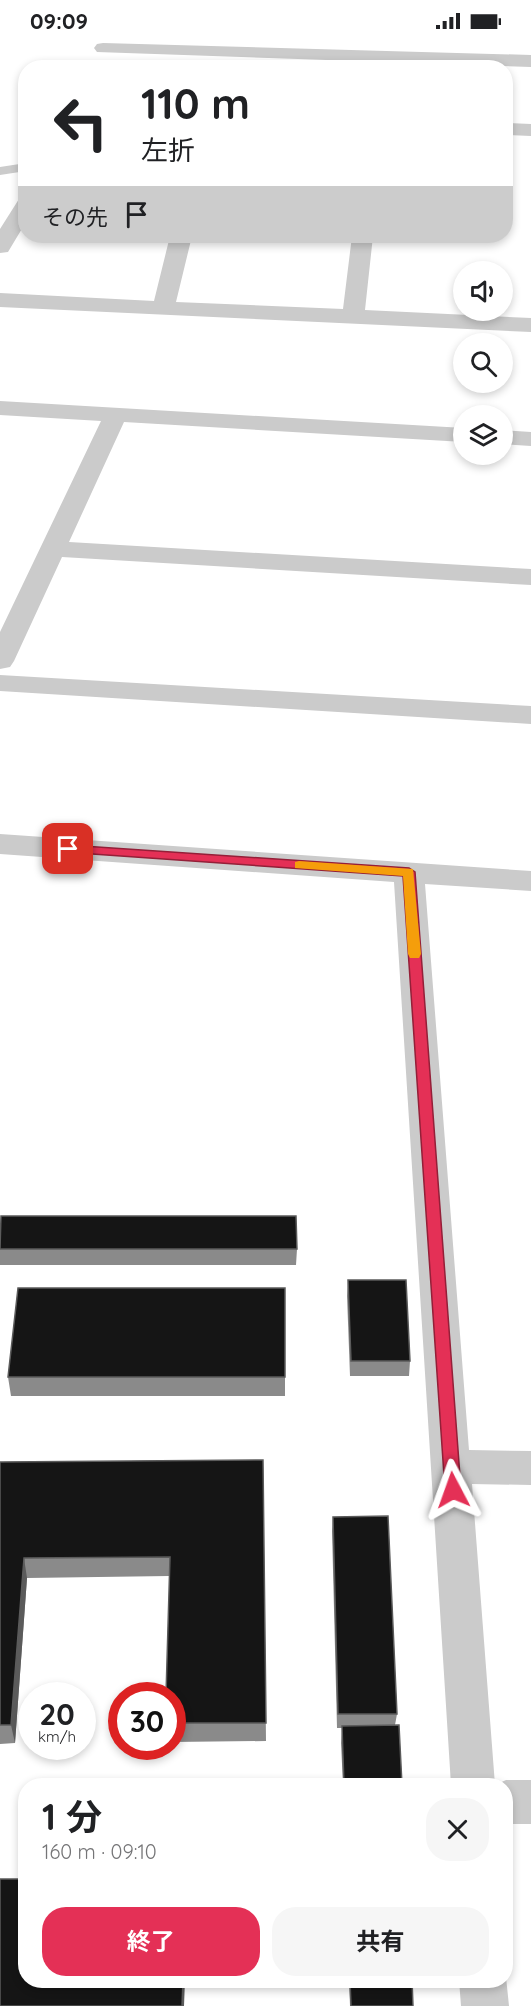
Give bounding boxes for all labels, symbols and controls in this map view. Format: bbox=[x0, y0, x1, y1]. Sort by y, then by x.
text: 09:09 bbox=[30, 7, 88, 35]
text: 110 m bbox=[141, 77, 250, 130]
icon: left bbox=[42, 84, 120, 162]
text: 左折 bbox=[141, 133, 195, 167]
icon: arrive bbox=[120, 198, 153, 231]
text: その先 bbox=[42, 203, 108, 231]
map controls bbox=[453, 261, 513, 465]
button: sound bbox=[453, 261, 513, 321]
button: search bbox=[453, 333, 513, 393]
button: layers bbox=[453, 405, 513, 465]
pin bbox=[42, 823, 93, 874]
icon: arrive bbox=[51, 832, 84, 865]
position arrow bbox=[421, 1458, 485, 1522]
speed limit sign: 30 bbox=[108, 1682, 186, 1760]
text: 20 bbox=[39, 1695, 75, 1733]
text: km/h bbox=[38, 1727, 76, 1746]
text: 1 分 bbox=[42, 1794, 102, 1839]
button: close bbox=[426, 1798, 489, 1861]
text: 160 m · 09:10 bbox=[42, 1839, 157, 1864]
button: 終了 bbox=[42, 1907, 260, 1976]
button: 共有 bbox=[272, 1907, 489, 1976]

